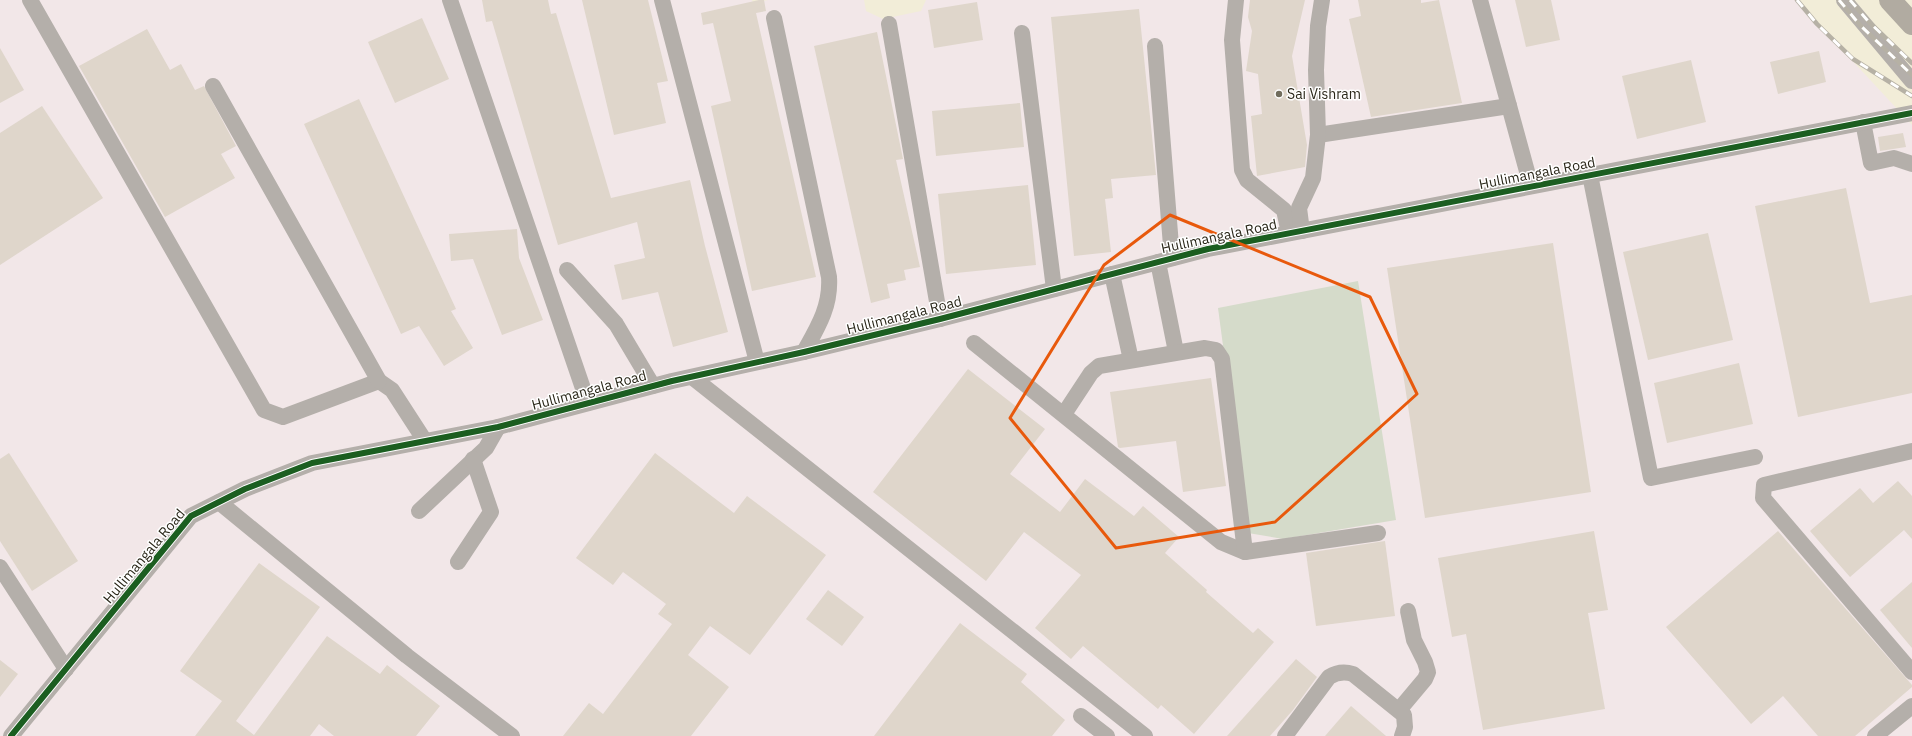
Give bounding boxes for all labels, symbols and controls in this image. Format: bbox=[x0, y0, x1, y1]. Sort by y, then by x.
place label: Sai Vishram bbox=[1287, 85, 1361, 103]
marker: Sai Vishram bbox=[1274, 89, 1284, 99]
street label: Hullimangala Road bbox=[1477, 153, 1597, 193]
street label: Hullimangala Road bbox=[1159, 215, 1279, 257]
street label: Hullimangala Road bbox=[844, 292, 964, 338]
street label: Hullimangala Road bbox=[530, 366, 648, 414]
street label: Hullimangala Road bbox=[99, 505, 189, 607]

